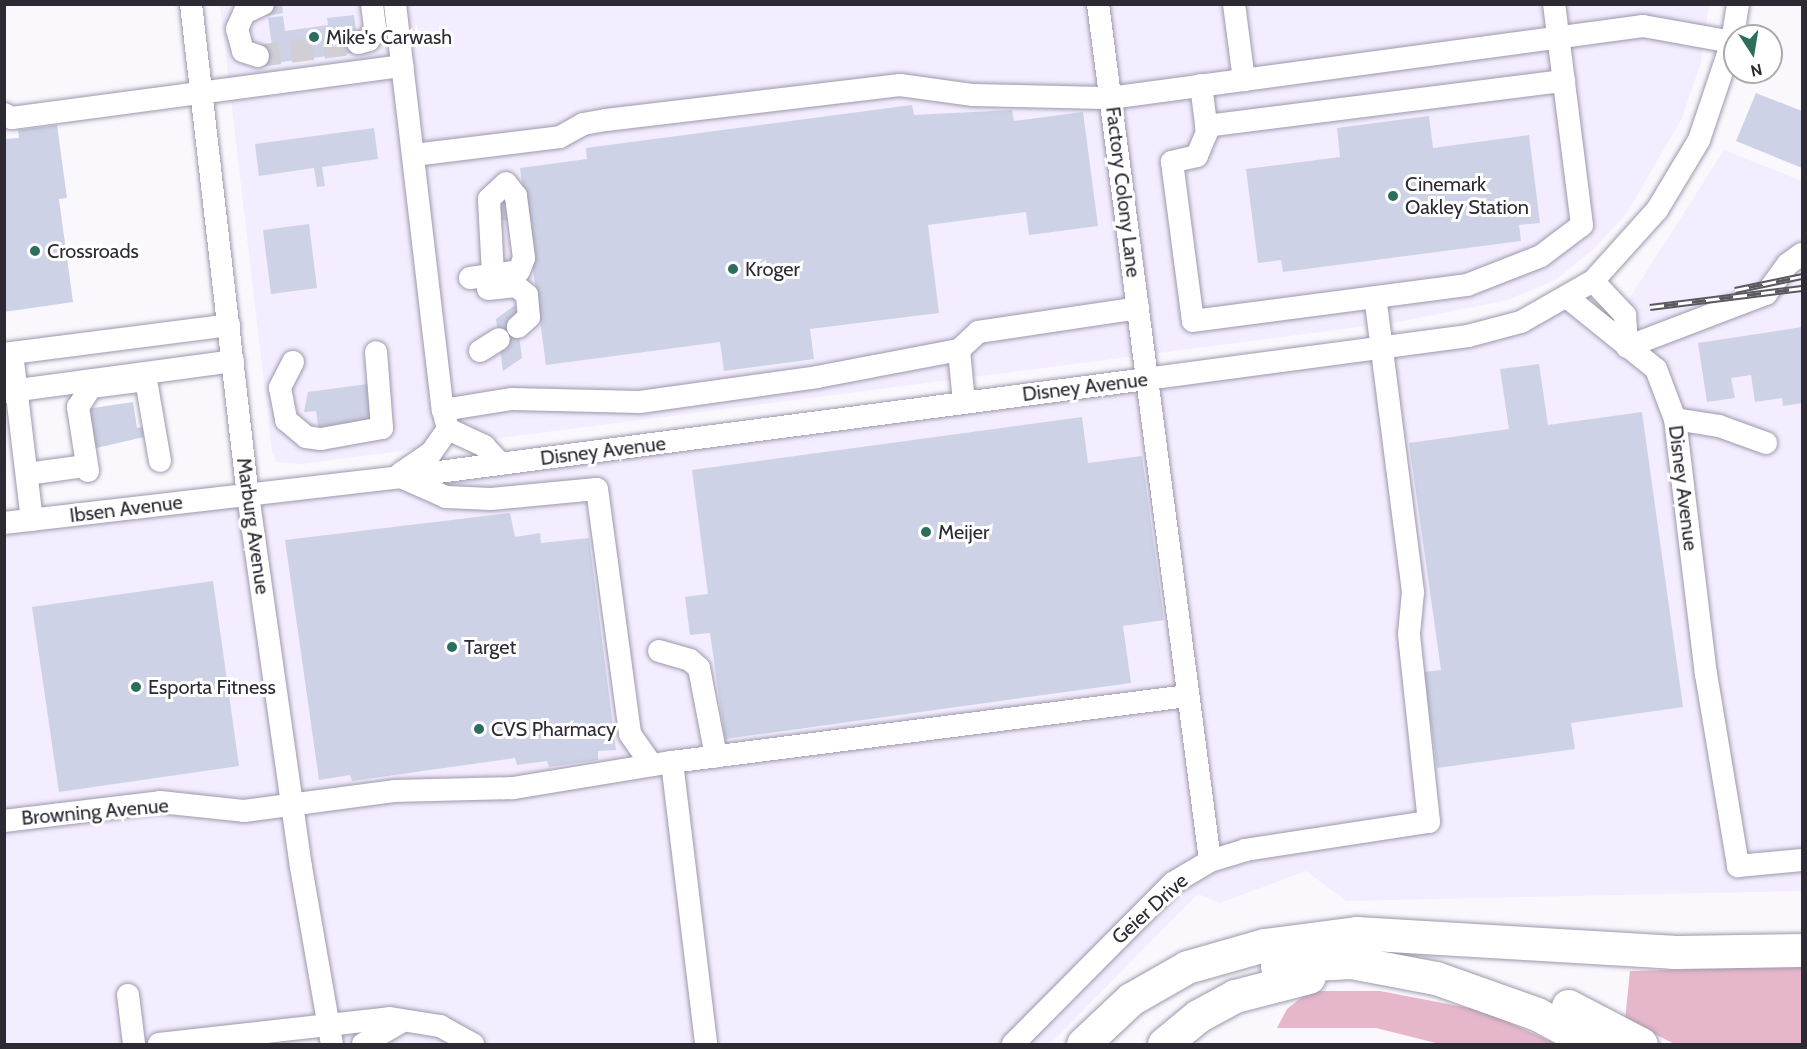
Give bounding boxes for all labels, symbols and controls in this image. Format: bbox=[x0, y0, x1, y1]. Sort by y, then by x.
north arrow bbox=[1723, 24, 1783, 84]
place label: Mike's Carwash bbox=[326, 25, 452, 49]
marker: Mike's Carwash bbox=[307, 30, 321, 44]
text: N bbox=[1749, 60, 1764, 81]
street label: Factory Colony Lane bbox=[1101, 105, 1145, 279]
place label: Cinemark Oakley Station bbox=[1405, 172, 1529, 219]
marker: Cinemark Oakley Station bbox=[1386, 189, 1400, 203]
place label: Crossroads bbox=[47, 239, 139, 263]
marker: Crossroads bbox=[28, 244, 42, 258]
place label: Kroger bbox=[745, 257, 800, 281]
marker: Kroger bbox=[726, 262, 740, 276]
street label: Disney Avenue bbox=[1021, 367, 1149, 407]
street label: Disney Avenue bbox=[1663, 424, 1703, 552]
street label: Disney Avenue bbox=[539, 431, 667, 471]
street label: Marburg Avenue bbox=[232, 456, 274, 596]
street label: Ibsen Avenue bbox=[68, 490, 184, 528]
place label: Meijer bbox=[938, 520, 989, 544]
marker: Meijer bbox=[919, 525, 933, 539]
place label: Target bbox=[464, 635, 516, 659]
marker: Target bbox=[445, 640, 459, 654]
place label: Esporta Fitness bbox=[148, 675, 276, 699]
marker: Esporta Fitness bbox=[129, 680, 143, 694]
place label: CVS Pharmacy bbox=[491, 717, 616, 741]
marker: CVS Pharmacy bbox=[472, 722, 486, 736]
street label: Browning Avenue bbox=[20, 794, 170, 830]
street label: Geier Drive bbox=[1107, 869, 1193, 949]

